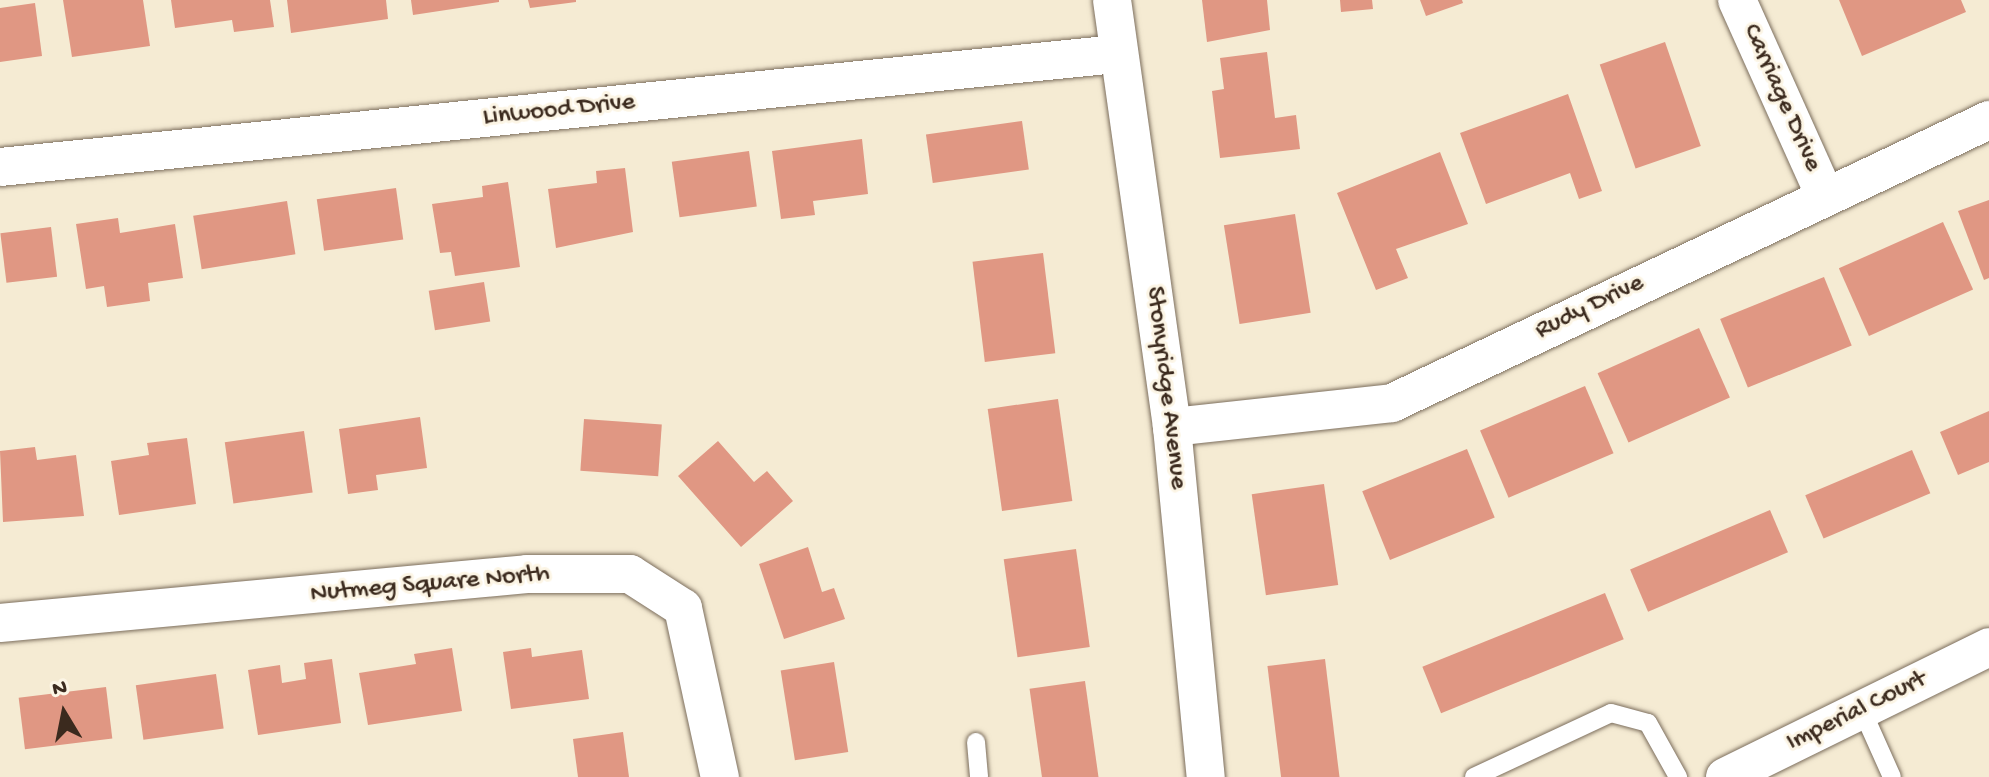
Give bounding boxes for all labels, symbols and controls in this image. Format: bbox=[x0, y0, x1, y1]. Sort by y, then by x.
street label: Carriage Drive bbox=[1735, 19, 1827, 177]
street label: Linwood Drive bbox=[481, 88, 637, 134]
street label: Rudy Drive bbox=[1531, 268, 1649, 348]
street label: Stonyridge Avenue bbox=[1137, 285, 1193, 491]
street label: Nutmeg Square North bbox=[309, 559, 551, 611]
street label: Imperial Court bbox=[1782, 665, 1932, 759]
north arrow bbox=[24, 673, 104, 753]
text: N bbox=[50, 675, 69, 703]

